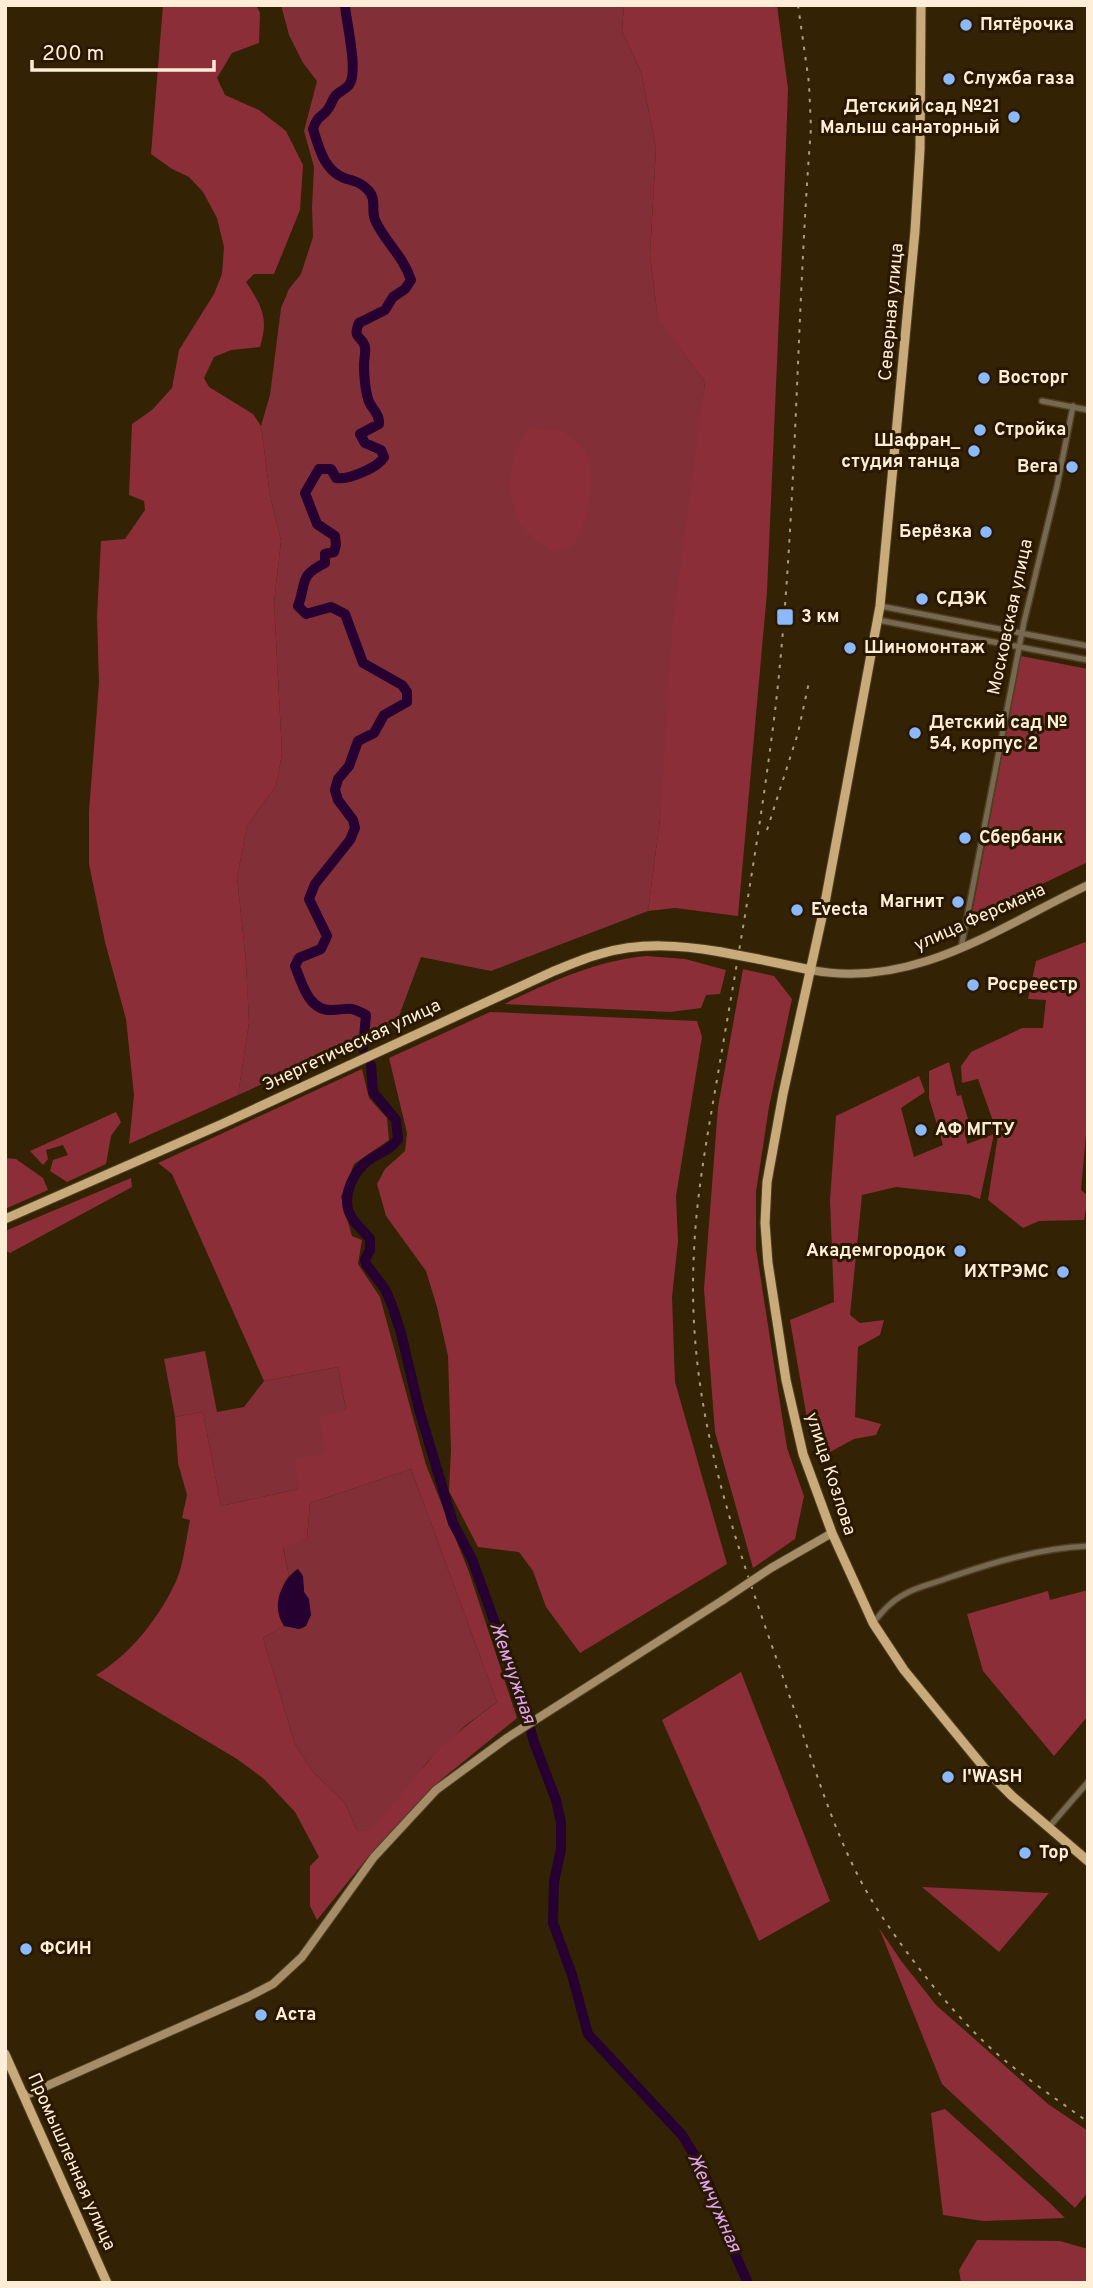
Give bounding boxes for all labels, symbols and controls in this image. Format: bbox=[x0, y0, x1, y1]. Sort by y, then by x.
place label: Пятёрочка bbox=[980, 14, 1074, 37]
marker: Пятёрочка bbox=[958, 17, 974, 33]
scale bar bbox=[32, 28, 214, 72]
text: 200 m bbox=[42, 41, 104, 68]
place label: Служба газа bbox=[963, 68, 1074, 91]
marker: Служба газа bbox=[941, 71, 957, 87]
place label: Детский сад №21 Малыш санаторный bbox=[820, 96, 1000, 140]
marker: Детский сад №21 Малыш санаторный bbox=[1006, 109, 1022, 125]
street label: Северная улица bbox=[875, 242, 909, 382]
place label: Восторг bbox=[998, 367, 1068, 390]
marker: Восторг bbox=[976, 370, 992, 386]
place label: Стройка bbox=[994, 419, 1066, 442]
marker: Стройка bbox=[972, 422, 988, 438]
place label: Шафран_ студия танца bbox=[841, 430, 961, 474]
marker: Шафран_ студия танца bbox=[966, 443, 982, 459]
place label: Вега bbox=[1017, 456, 1058, 479]
marker: Вега bbox=[1064, 459, 1080, 475]
place label: Берёзка bbox=[899, 521, 972, 544]
marker: Берёзка bbox=[978, 524, 994, 540]
street label: Московская улица bbox=[983, 537, 1039, 697]
place label: СДЭК bbox=[936, 588, 988, 611]
marker: СДЭК bbox=[914, 591, 930, 607]
place label: 3 км bbox=[801, 606, 839, 629]
marker: 3 км bbox=[775, 607, 795, 627]
place label: Шиномонтаж bbox=[864, 637, 985, 660]
marker: Шиномонтаж bbox=[842, 640, 858, 656]
place label: Детский сад № 54, корпус 2 bbox=[929, 712, 1067, 756]
marker: Детский сад № 54, корпус 2 bbox=[907, 725, 923, 741]
place label: Сбербанк bbox=[979, 827, 1064, 850]
marker: Сбербанк bbox=[957, 830, 973, 846]
street label: улица Ферсмана bbox=[911, 879, 1049, 957]
place label: Магнит bbox=[880, 891, 945, 914]
marker: Магнит bbox=[950, 894, 966, 910]
place label: Evecta bbox=[811, 899, 868, 922]
marker: Evecta bbox=[789, 902, 805, 918]
place label: Росреестр bbox=[987, 974, 1078, 997]
marker: Росреестр bbox=[965, 977, 981, 993]
street label: Энергетическая улица bbox=[259, 995, 445, 1097]
place label: АФ МГТУ bbox=[935, 1119, 1015, 1142]
marker: АФ МГТУ bbox=[913, 1122, 929, 1138]
place label: Академгородок bbox=[806, 1240, 946, 1263]
marker: Академгородок bbox=[952, 1243, 968, 1259]
place label: ИХТРЭМС bbox=[964, 1261, 1049, 1284]
marker: ИХТРЭМС bbox=[1055, 1264, 1071, 1280]
street label: улица Козлова bbox=[799, 1409, 861, 1539]
water label: Жемчужная bbox=[483, 1619, 541, 1728]
place label: I'WASH bbox=[962, 1766, 1023, 1789]
marker: I'WASH bbox=[940, 1769, 956, 1785]
place label: Тор bbox=[1039, 1842, 1069, 1865]
marker: Тор bbox=[1017, 1845, 1033, 1861]
place label: ФСИН bbox=[40, 1938, 92, 1961]
marker: ФСИН bbox=[18, 1941, 34, 1957]
place label: Аста bbox=[275, 2004, 316, 2027]
marker: Аста bbox=[253, 2007, 269, 2023]
street label: Промышленная улица bbox=[21, 2070, 121, 2254]
water label: Жемчужная bbox=[681, 2150, 747, 2258]

